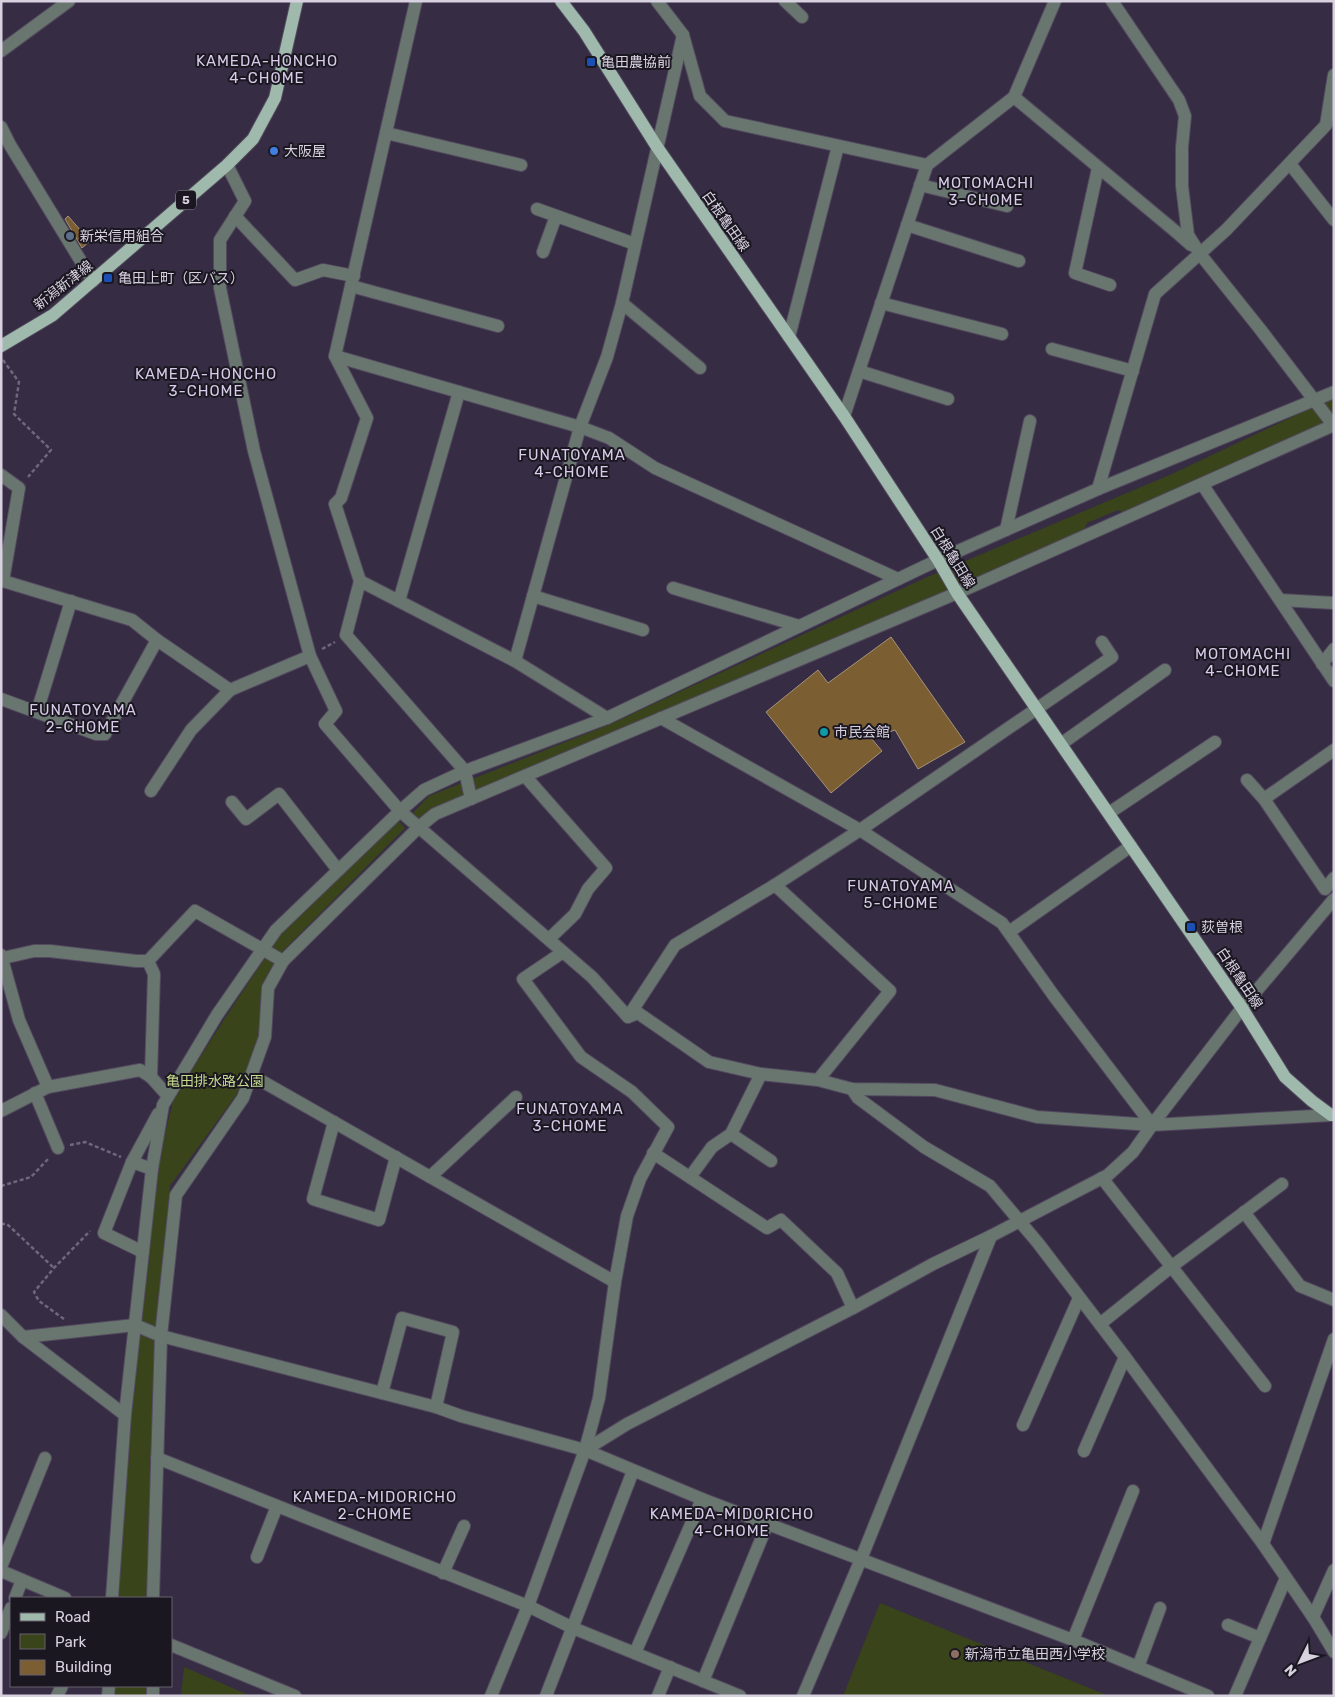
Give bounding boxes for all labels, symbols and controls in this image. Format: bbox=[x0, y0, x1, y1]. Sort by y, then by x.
district label: KAMEDA-HONCHO 4-CHOME bbox=[196, 52, 338, 87]
place label: 亀田農協前 bbox=[601, 54, 671, 71]
marker: 亀田農協前 bbox=[585, 56, 597, 68]
place label: 大阪屋 bbox=[284, 143, 326, 160]
marker: 大阪屋 bbox=[268, 145, 280, 157]
district label: MOTOMACHI 3-CHOME bbox=[938, 174, 1034, 209]
street label: 白根亀田線 bbox=[699, 188, 753, 255]
road number: 5 bbox=[176, 190, 196, 210]
place label: 新栄信用組合 bbox=[80, 228, 164, 245]
marker: 新栄信用組合 bbox=[64, 230, 76, 242]
street label: 新潟新津線 bbox=[30, 257, 96, 314]
place label: 亀田上町（区バス） bbox=[118, 270, 244, 287]
marker: 亀田上町（区バス） bbox=[102, 272, 114, 284]
district label: KAMEDA-HONCHO 3-CHOME bbox=[135, 365, 277, 400]
district label: FUNATOYAMA 4-CHOME bbox=[518, 446, 626, 481]
street label: 白根亀田線 bbox=[927, 523, 978, 591]
district label: MOTOMACHI 4-CHOME bbox=[1195, 645, 1291, 680]
district label: FUNATOYAMA 2-CHOME bbox=[29, 701, 137, 736]
place label: 市民会館 bbox=[834, 724, 890, 741]
marker: 市民会館 bbox=[818, 726, 830, 738]
district label: FUNATOYAMA 5-CHOME bbox=[847, 877, 955, 912]
place label: 荻曽根 bbox=[1201, 919, 1243, 936]
marker: 荻曽根 bbox=[1185, 921, 1197, 933]
street label: 白根亀田線 bbox=[1213, 945, 1266, 1012]
park label: 亀田排水路公園 bbox=[166, 1073, 264, 1090]
district label: FUNATOYAMA 3-CHOME bbox=[516, 1100, 624, 1135]
district label: KAMEDA-MIDORICHO 2-CHOME bbox=[293, 1488, 457, 1523]
district label: KAMEDA-MIDORICHO 4-CHOME bbox=[650, 1505, 814, 1540]
legend bbox=[10, 1597, 172, 1687]
text: Road bbox=[55, 1608, 91, 1626]
text: Park bbox=[55, 1633, 86, 1651]
north arrow bbox=[1275, 1637, 1325, 1687]
place label: 新潟市立亀田西小学校 bbox=[965, 1646, 1105, 1663]
marker: 新潟市立亀田西小学校 bbox=[949, 1648, 961, 1660]
text: Building bbox=[55, 1658, 112, 1676]
text: N bbox=[1281, 1661, 1300, 1680]

